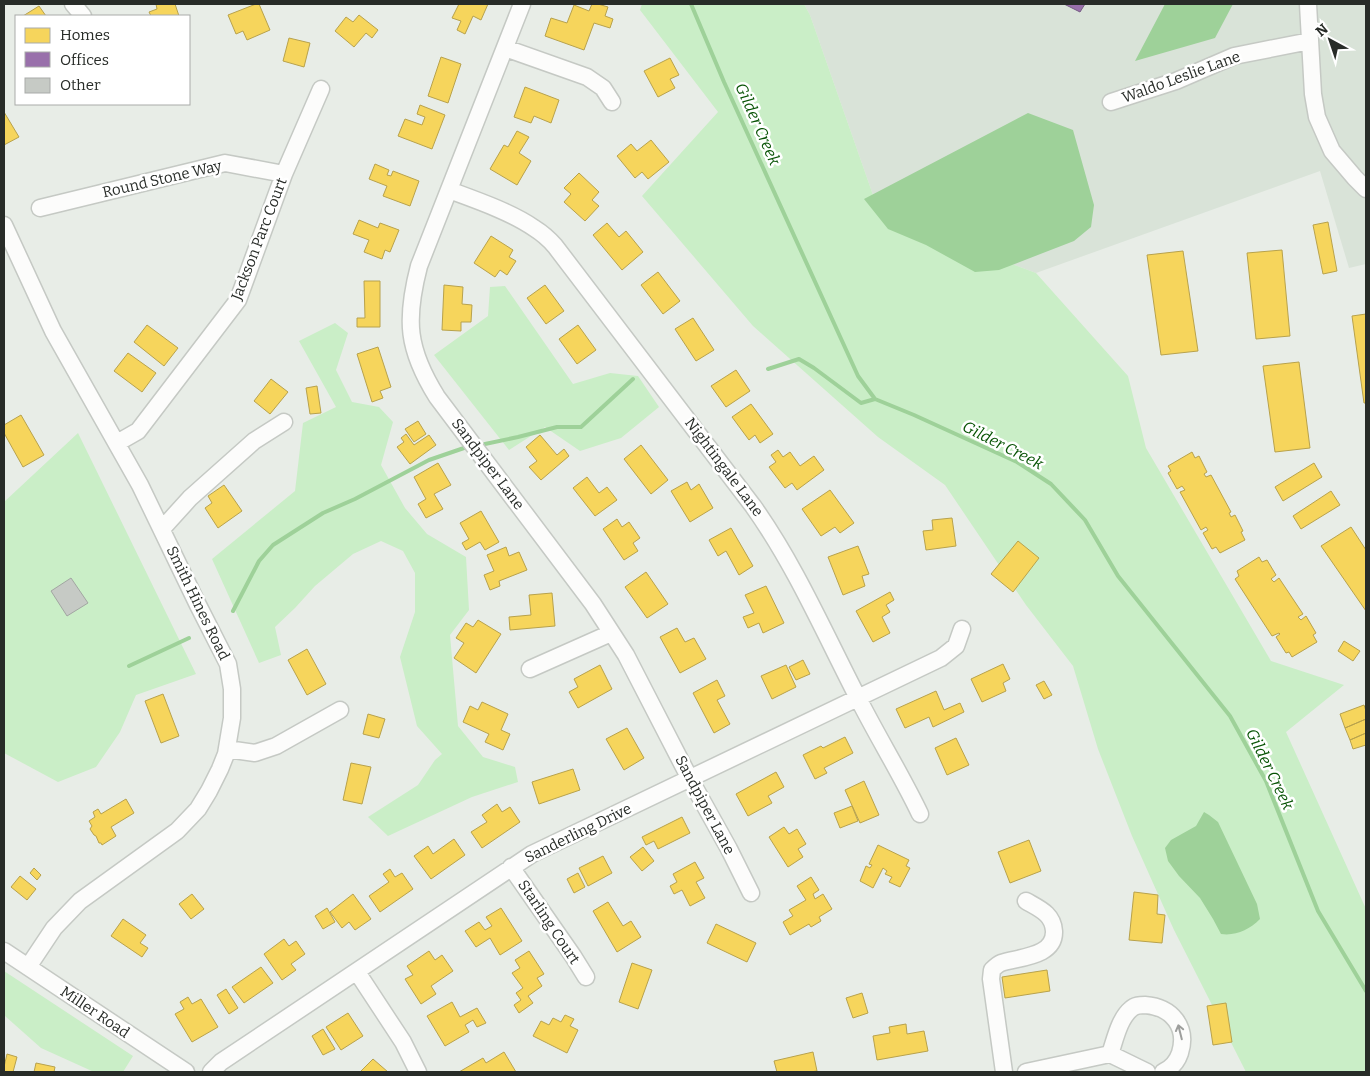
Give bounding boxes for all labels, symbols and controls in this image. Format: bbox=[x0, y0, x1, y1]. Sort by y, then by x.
legend bbox=[15, 15, 190, 105]
north arrow bbox=[1305, 15, 1355, 65]
text: N bbox=[1312, 20, 1332, 40]
text: Homes bbox=[60, 26, 110, 44]
street label: Waldo Leslie Lane bbox=[1119, 47, 1243, 107]
text: Offices bbox=[60, 51, 109, 69]
text: Other bbox=[60, 76, 101, 94]
water label: Gilder Creek bbox=[731, 80, 785, 168]
street label: Round Stone Way bbox=[101, 156, 224, 201]
street label: Jackson Parc Court bbox=[227, 175, 291, 304]
street label: Nightingale Lane bbox=[681, 414, 767, 520]
street label: Sandpiper Lane bbox=[448, 415, 528, 513]
water label: Gilder Creek bbox=[960, 417, 1047, 474]
street label: Smith Hines Road bbox=[163, 543, 233, 663]
water label: Gilder Creek bbox=[1242, 725, 1298, 813]
street label: Sandpiper Lane bbox=[671, 752, 739, 858]
street label: Sanderling Drive bbox=[522, 799, 634, 867]
street label: Starling Court bbox=[514, 877, 584, 968]
street label: Miller Road bbox=[57, 982, 133, 1042]
one-way arrow bbox=[1175, 1024, 1184, 1040]

